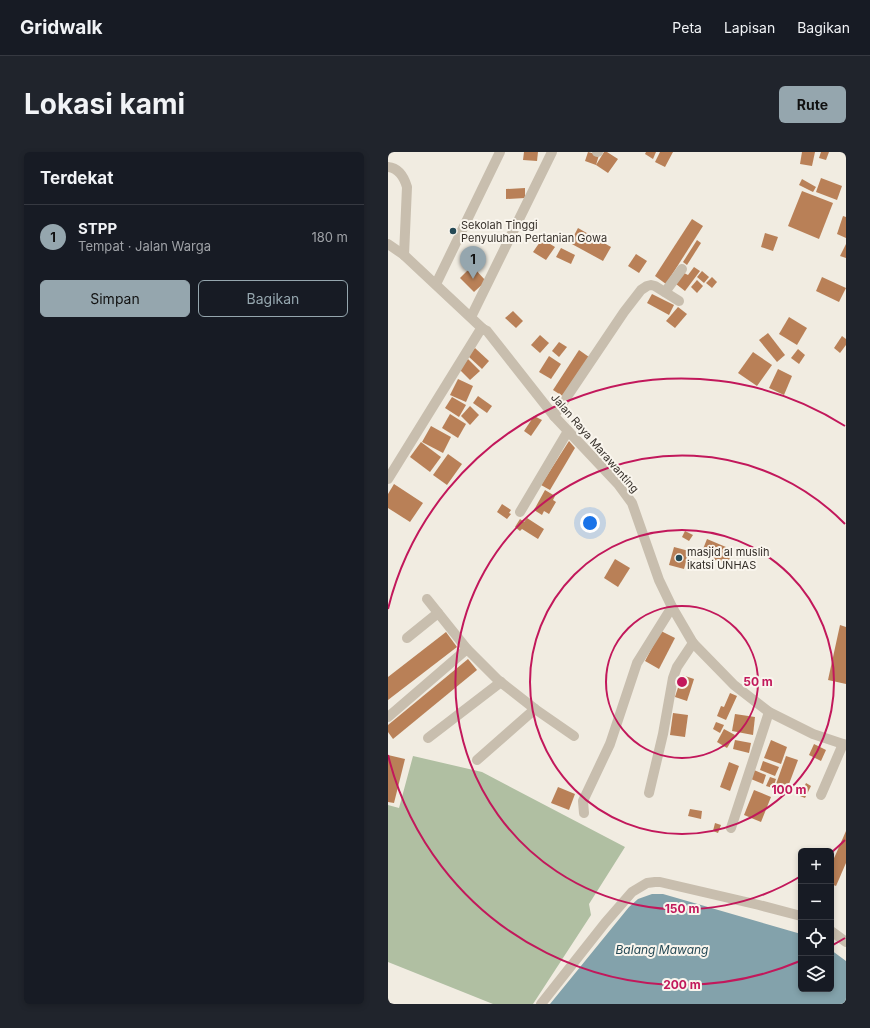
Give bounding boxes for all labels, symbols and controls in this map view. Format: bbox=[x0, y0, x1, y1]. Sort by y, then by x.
text: Gridwalk bbox=[20, 16, 103, 39]
text: Peta bbox=[672, 19, 702, 36]
text: Lapisan bbox=[724, 19, 775, 36]
text: Bagikan bbox=[797, 19, 850, 36]
button: Rute bbox=[779, 86, 846, 123]
text: Lokasi kami bbox=[24, 87, 185, 121]
text: Terdekat bbox=[40, 168, 113, 188]
place label: Sekolah Tinggi Penyuluhan Pertanian Gowa bbox=[461, 218, 607, 245]
text: STPP bbox=[78, 219, 117, 238]
marker: Sekolah Tinggi Penyuluhan Pertanian Gowa bbox=[448, 226, 458, 236]
text: 1 bbox=[50, 229, 56, 245]
text: 180 m bbox=[311, 229, 348, 245]
text: Tempat · Jalan Warga bbox=[78, 238, 211, 254]
pin: 1 bbox=[460, 246, 486, 279]
button: Simpan bbox=[40, 280, 190, 317]
button: Bagikan bbox=[198, 280, 348, 317]
street label: Jalan Raya Marawanting bbox=[548, 391, 642, 495]
your location bbox=[580, 513, 600, 533]
place label: masjid al muslih ikatsi UNHAS bbox=[687, 545, 770, 572]
marker: masjid al muslih ikatsi UNHAS bbox=[674, 553, 684, 563]
text: 50 m bbox=[743, 674, 773, 689]
centre of rings bbox=[675, 675, 689, 689]
text: 100 m bbox=[771, 782, 807, 797]
map controls bbox=[798, 848, 834, 992]
button: + bbox=[798, 848, 834, 884]
button: − bbox=[798, 884, 834, 920]
text: 150 m bbox=[665, 901, 699, 916]
button: locate bbox=[798, 920, 834, 956]
water label: Balang Mawang bbox=[616, 942, 708, 957]
button: layers bbox=[798, 956, 834, 992]
text: 200 m bbox=[663, 977, 701, 992]

